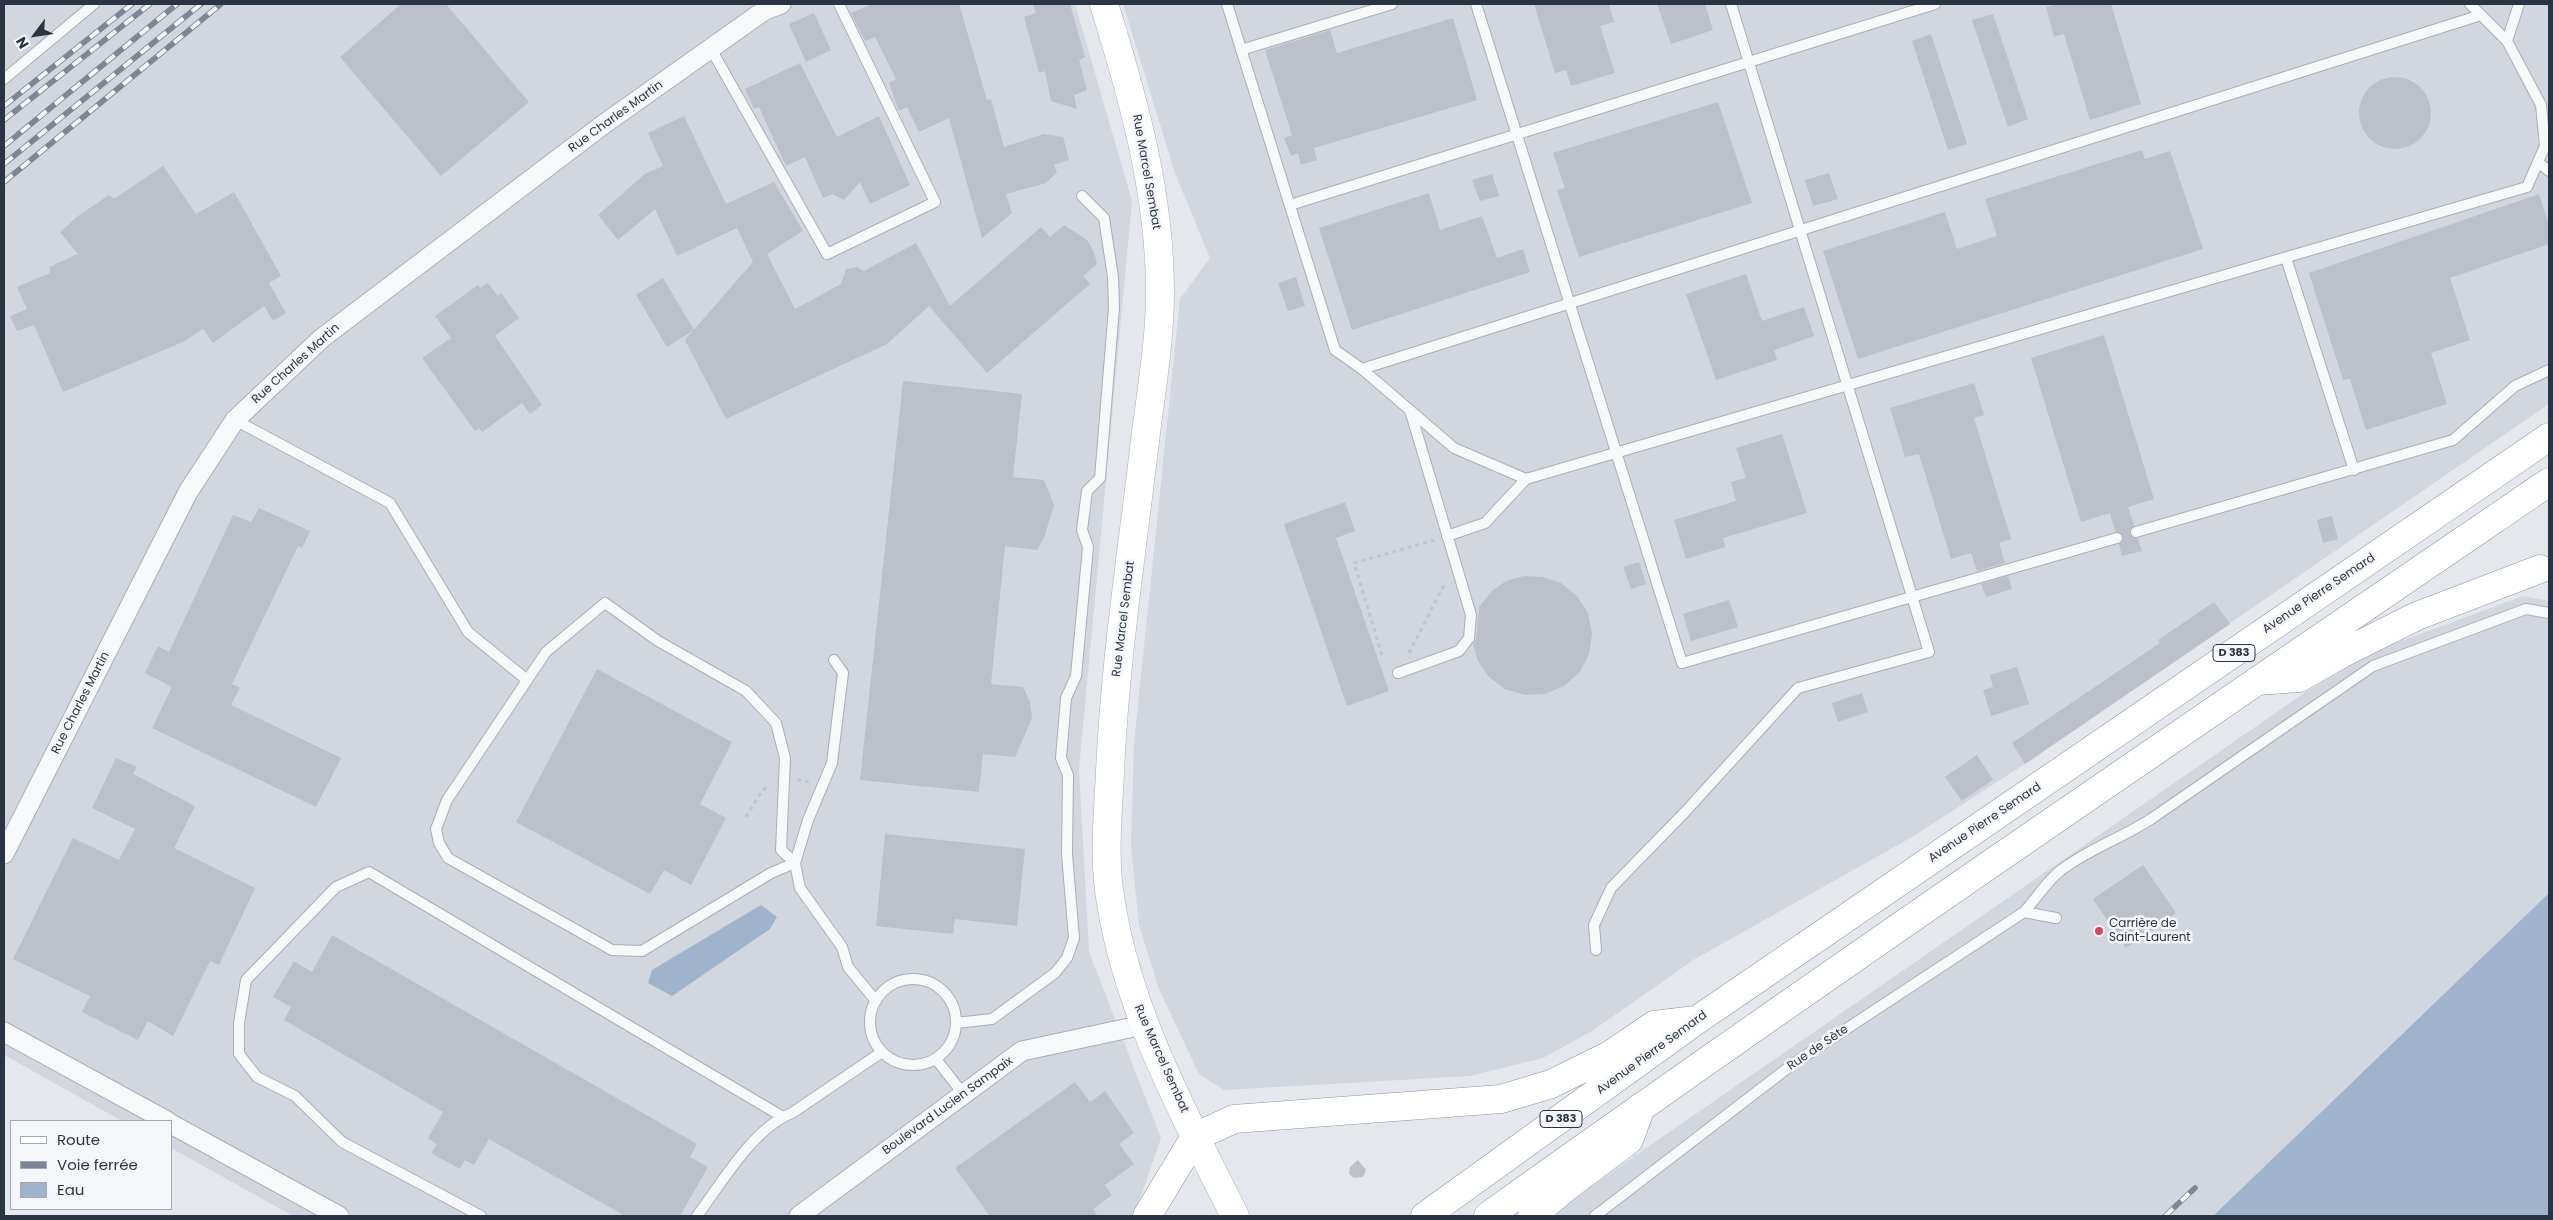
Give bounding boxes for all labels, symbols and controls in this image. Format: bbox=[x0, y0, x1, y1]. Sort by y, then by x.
north arrow bbox=[10, 10, 60, 60]
text: N bbox=[11, 33, 33, 52]
street label: Rue Charles Martin bbox=[566, 78, 666, 156]
street label: Rue Marcel Sembat bbox=[1129, 113, 1163, 231]
street label: Rue Charles Martin bbox=[249, 321, 343, 407]
street label: Avenue Pierre Semard bbox=[2260, 551, 2378, 637]
street label: Rue Marcel Sembat bbox=[1110, 560, 1138, 678]
road number: D 383 bbox=[2213, 644, 2255, 661]
street label: Rue Charles Martin bbox=[49, 649, 113, 757]
street label: Avenue Pierre Semard bbox=[1926, 780, 2044, 866]
place label: Carrière de Saint-Laurent bbox=[2109, 917, 2191, 945]
marker: Carrière de Saint-Laurent bbox=[2093, 925, 2105, 937]
street label: Rue Marcel Sembat bbox=[1131, 1003, 1191, 1115]
street label: Avenue Pierre Semard bbox=[1594, 1008, 1710, 1098]
street label: Rue de Sète bbox=[1785, 1022, 1851, 1074]
street label: Boulevard Lucien Sampaix bbox=[880, 1054, 1016, 1158]
road number: D 383 bbox=[1540, 1110, 1582, 1128]
legend bbox=[10, 1120, 172, 1210]
text: Route bbox=[57, 1129, 100, 1150]
text: Voie ferrée bbox=[57, 1154, 138, 1175]
text: Eau bbox=[57, 1179, 84, 1200]

